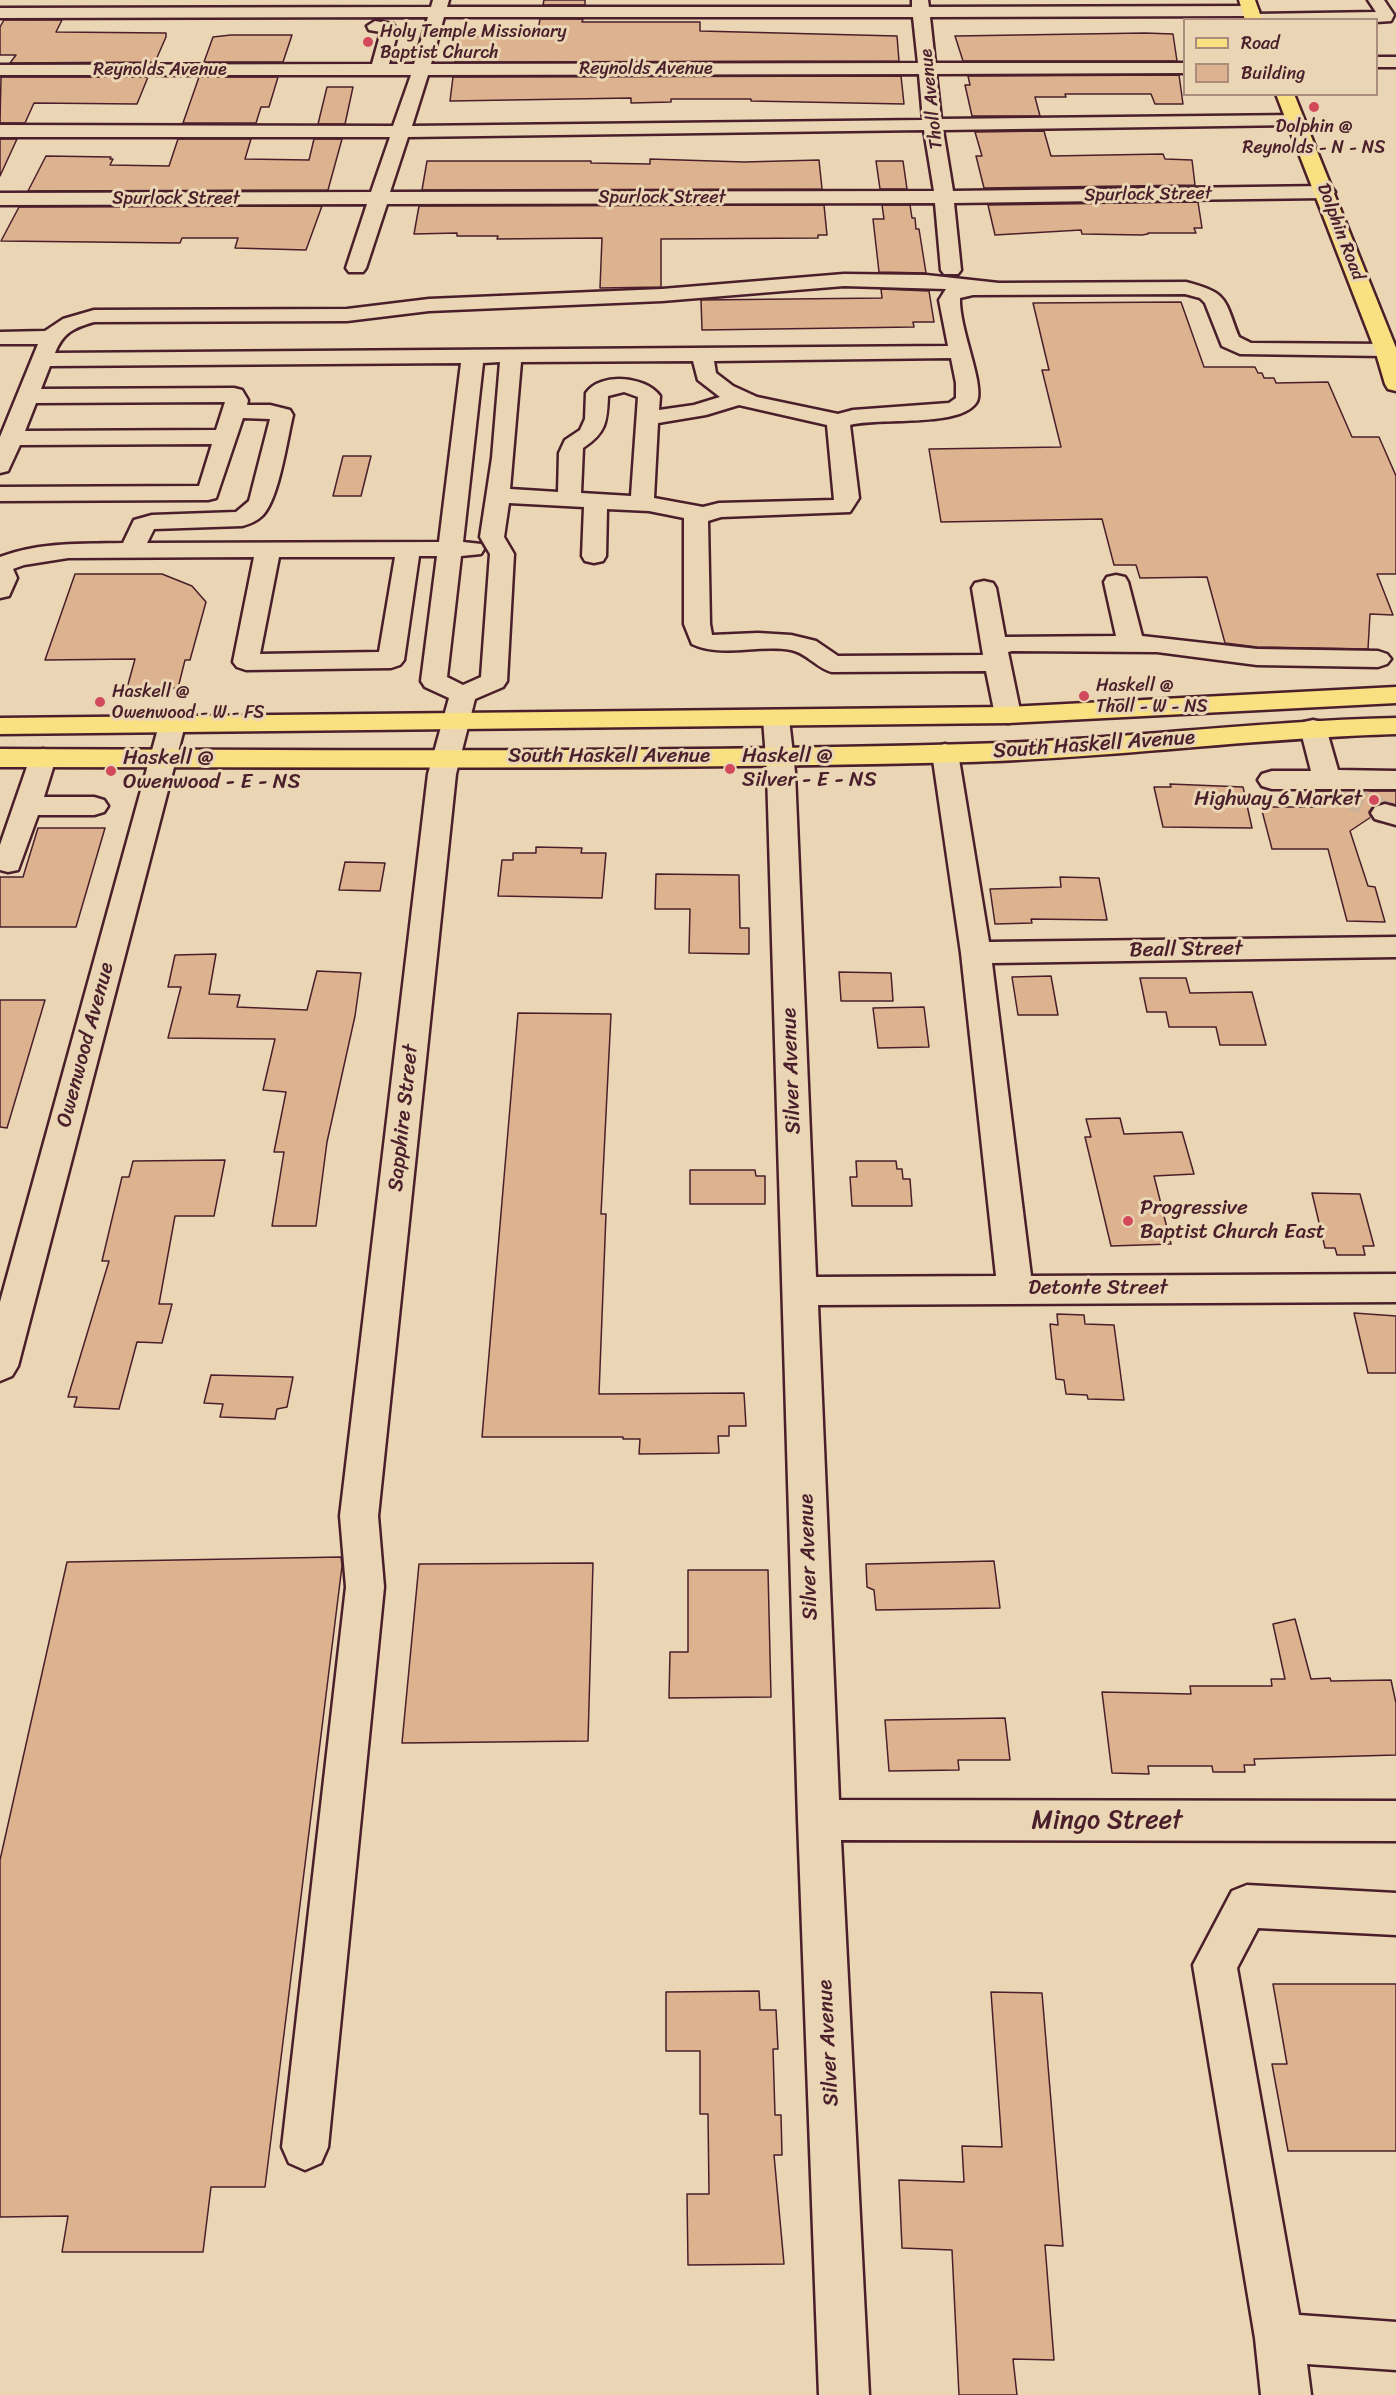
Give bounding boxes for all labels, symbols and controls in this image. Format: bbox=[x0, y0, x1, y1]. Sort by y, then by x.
legend bbox=[1183, 18, 1378, 96]
place label: Holy Temple Missionary Baptist Church bbox=[380, 21, 567, 63]
text: Road bbox=[1241, 27, 1280, 59]
marker: Holy Temple Missionary Baptist Church bbox=[361, 35, 375, 49]
street label: Tholl Avenue bbox=[916, 48, 948, 150]
text: Building bbox=[1241, 57, 1305, 89]
street label: Reynolds Avenue bbox=[579, 58, 713, 80]
street label: Reynolds Avenue bbox=[93, 59, 227, 81]
marker: Dolphin @ Reynolds - N - NS bbox=[1307, 100, 1321, 114]
place label: Dolphin @ Reynolds - N - NS bbox=[1243, 116, 1385, 158]
street label: Dolphin Road bbox=[1312, 181, 1368, 283]
street label: Spurlock Street bbox=[1084, 183, 1212, 207]
street label: Spurlock Street bbox=[598, 187, 726, 209]
street label: Spurlock Street bbox=[112, 188, 240, 210]
place label: Haskell @ Tholl - W - NS bbox=[1096, 675, 1208, 718]
place label: Haskell @ Owenwood - W - FS bbox=[112, 681, 265, 724]
marker: Haskell @ Tholl - W - NS bbox=[1077, 689, 1091, 703]
marker: Haskell @ Owenwood - W - FS bbox=[93, 695, 107, 709]
street label: South Haskell Avenue bbox=[992, 725, 1196, 765]
street label: South Haskell Avenue bbox=[508, 744, 710, 770]
place label: Haskell @ Silver - E - NS bbox=[742, 744, 877, 794]
place label: Haskell @ Owenwood - E - NS bbox=[123, 746, 301, 796]
marker: Haskell @ Silver - E - NS bbox=[723, 762, 737, 776]
marker: Haskell @ Owenwood - E - NS bbox=[104, 764, 118, 778]
place label: Highway 6 Market bbox=[1194, 787, 1362, 813]
marker: Highway 6 Market bbox=[1367, 793, 1381, 807]
street label: Beall Street bbox=[1129, 936, 1243, 964]
street label: Owenwood Avenue bbox=[52, 960, 120, 1130]
street label: Silver Avenue bbox=[777, 1007, 807, 1135]
street label: Sapphire Street bbox=[384, 1043, 424, 1193]
place label: Progressive Baptist Church East bbox=[1140, 1196, 1325, 1246]
marker: Progressive Baptist Church East bbox=[1121, 1214, 1135, 1228]
street label: Detonte Street bbox=[1028, 1276, 1168, 1302]
street label: Silver Avenue bbox=[794, 1493, 824, 1621]
street label: Mingo Street bbox=[1031, 1805, 1183, 1837]
street label: Silver Avenue bbox=[813, 1979, 845, 2107]

